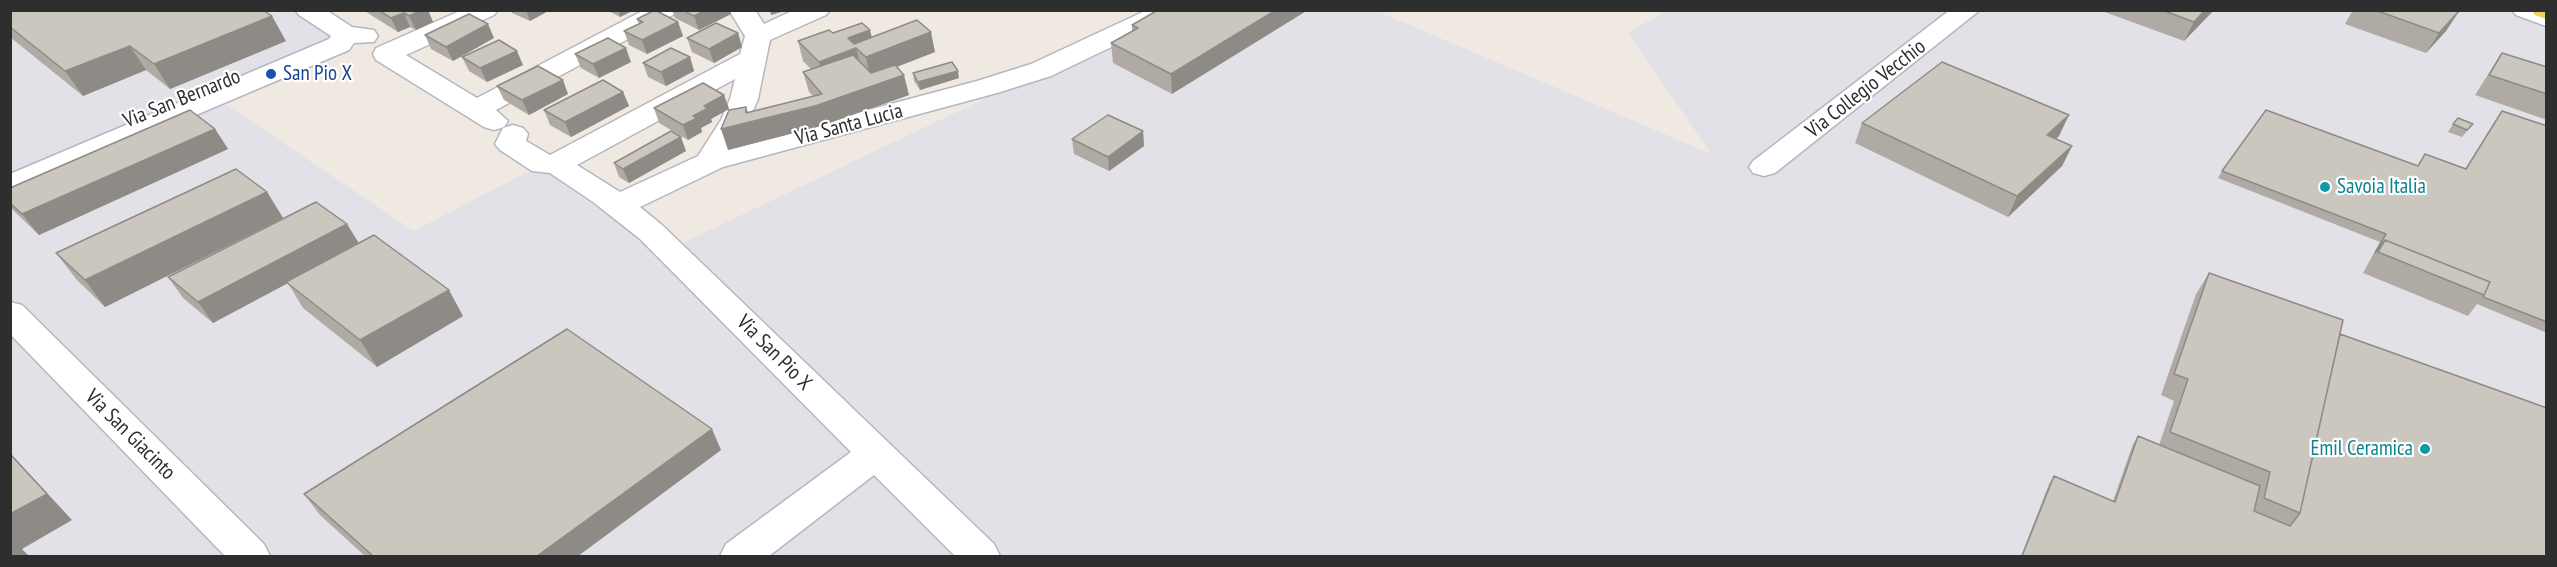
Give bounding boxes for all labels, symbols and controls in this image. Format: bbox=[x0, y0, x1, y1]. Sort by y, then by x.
street label: Via Collegio Vecchio bbox=[1801, 34, 1931, 144]
place label: San Pio X bbox=[283, 61, 352, 87]
street label: Via San Bernardo bbox=[120, 64, 244, 134]
marker: San Pio X bbox=[264, 67, 278, 81]
street label: Via Santa Lucia bbox=[792, 99, 906, 151]
place label: Savoia Italia bbox=[2337, 174, 2426, 200]
marker: Savoia Italia bbox=[2318, 180, 2332, 194]
street label: Via San Pio X bbox=[731, 310, 817, 396]
street label: Via San Giacinto bbox=[80, 385, 180, 485]
place label: Emil Ceramica bbox=[2310, 436, 2413, 462]
marker: Emil Ceramica bbox=[2418, 442, 2432, 456]

